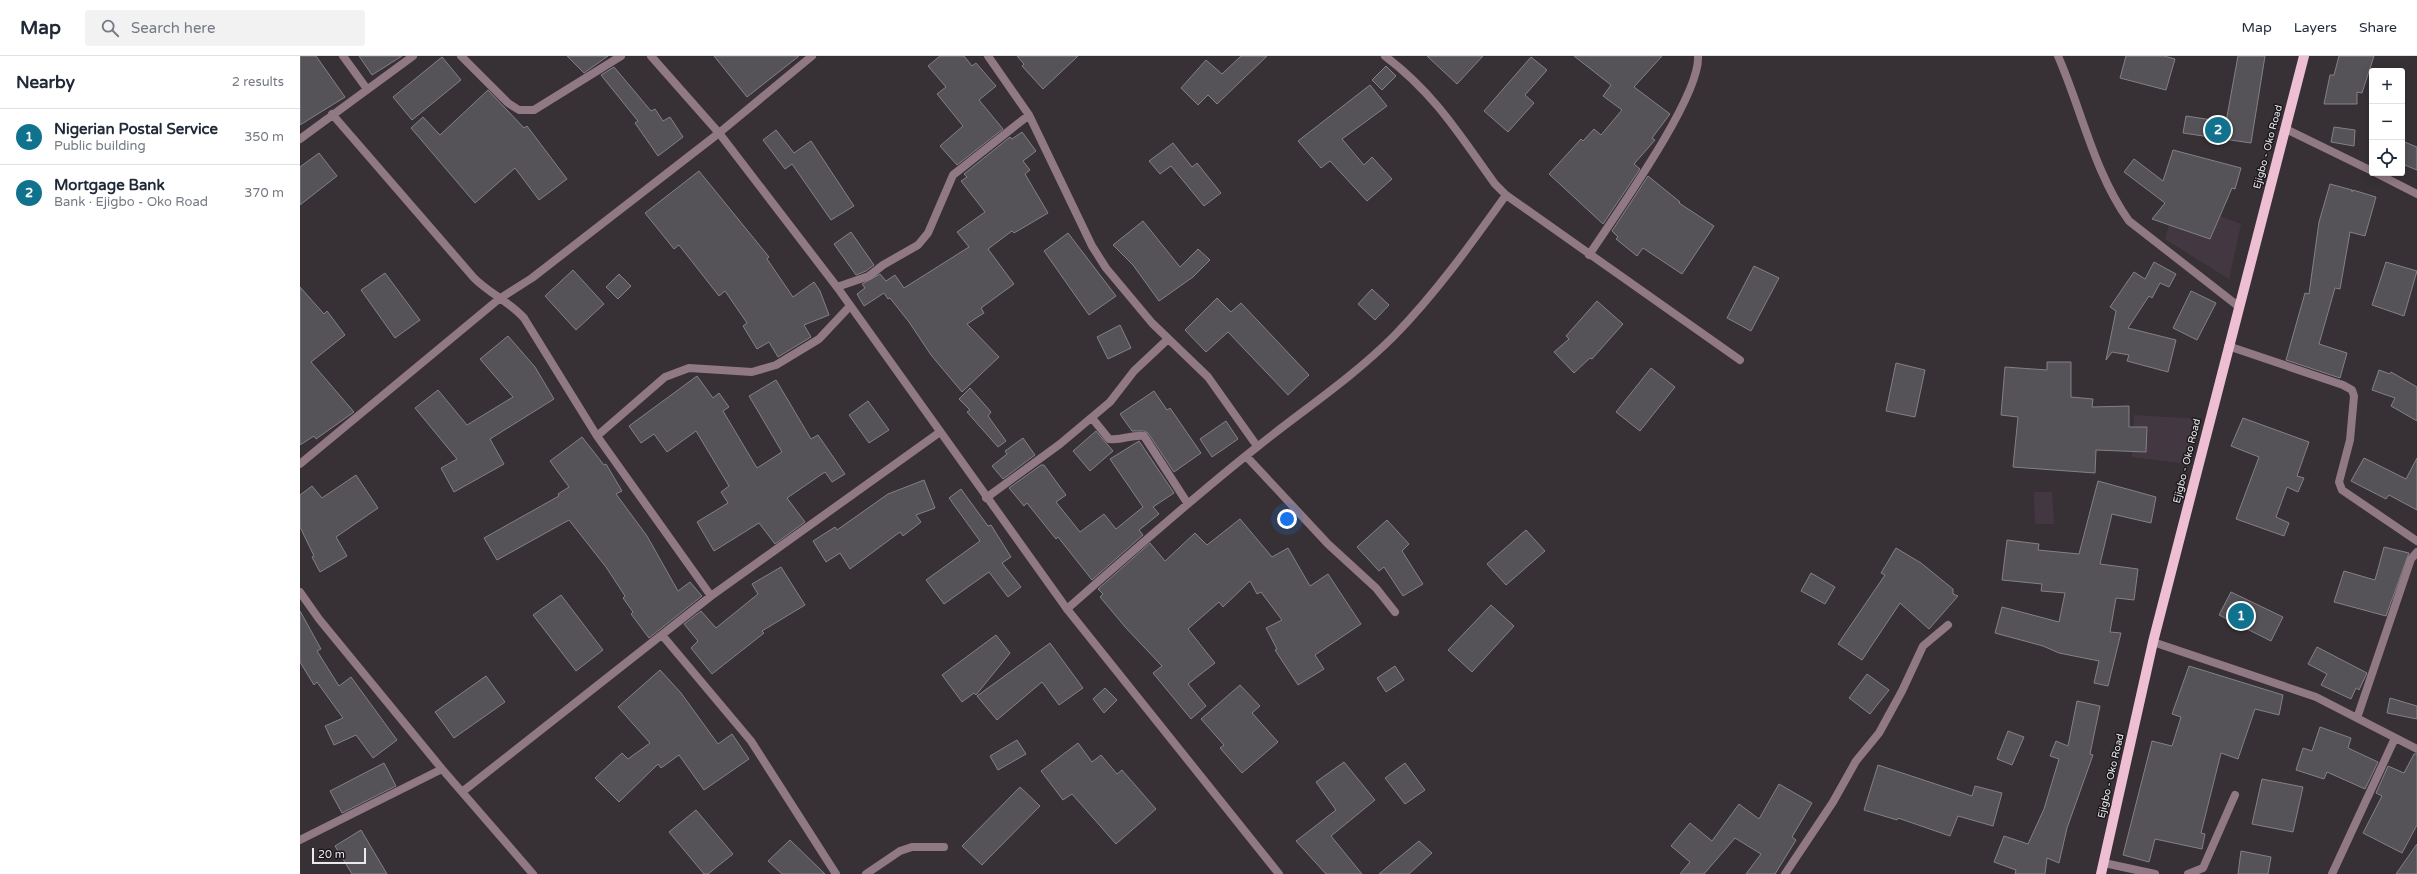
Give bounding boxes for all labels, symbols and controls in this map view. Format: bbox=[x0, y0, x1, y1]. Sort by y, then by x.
search box bbox=[85, 10, 365, 46]
text: Map bbox=[20, 17, 61, 39]
icon: search bbox=[99, 17, 121, 39]
text: Search here bbox=[131, 19, 215, 37]
text: Map bbox=[2242, 19, 2272, 36]
text: Layers bbox=[2294, 19, 2337, 36]
text: Share bbox=[2359, 19, 2397, 36]
map controls bbox=[2369, 68, 2405, 176]
button: + bbox=[2369, 68, 2405, 104]
text: Nearby bbox=[16, 72, 75, 93]
text: 2 results bbox=[232, 74, 284, 90]
street label: Ejigbo - Oko Road bbox=[2251, 104, 2285, 190]
button: − bbox=[2369, 104, 2405, 140]
pin: 2 bbox=[2205, 115, 2231, 145]
text: Nigerian Postal Service bbox=[54, 120, 218, 138]
text: 1 bbox=[25, 129, 33, 145]
text: 350 m bbox=[244, 129, 284, 145]
text: Public building bbox=[54, 138, 146, 154]
button: locate bbox=[2369, 140, 2405, 176]
text: Mortgage Bank bbox=[54, 176, 165, 194]
text: 2 bbox=[25, 185, 33, 201]
text: 370 m bbox=[244, 185, 284, 201]
text: Bank · Ejigbo - Oko Road bbox=[54, 194, 208, 210]
street label: Ejigbo - Oko Road bbox=[2171, 418, 2203, 504]
your location bbox=[1277, 509, 1297, 529]
pin: 1 bbox=[2228, 601, 2254, 631]
street label: Ejigbo - Oko Road bbox=[2095, 732, 2127, 820]
scale bar bbox=[312, 846, 366, 865]
text: 20 m bbox=[318, 848, 345, 861]

